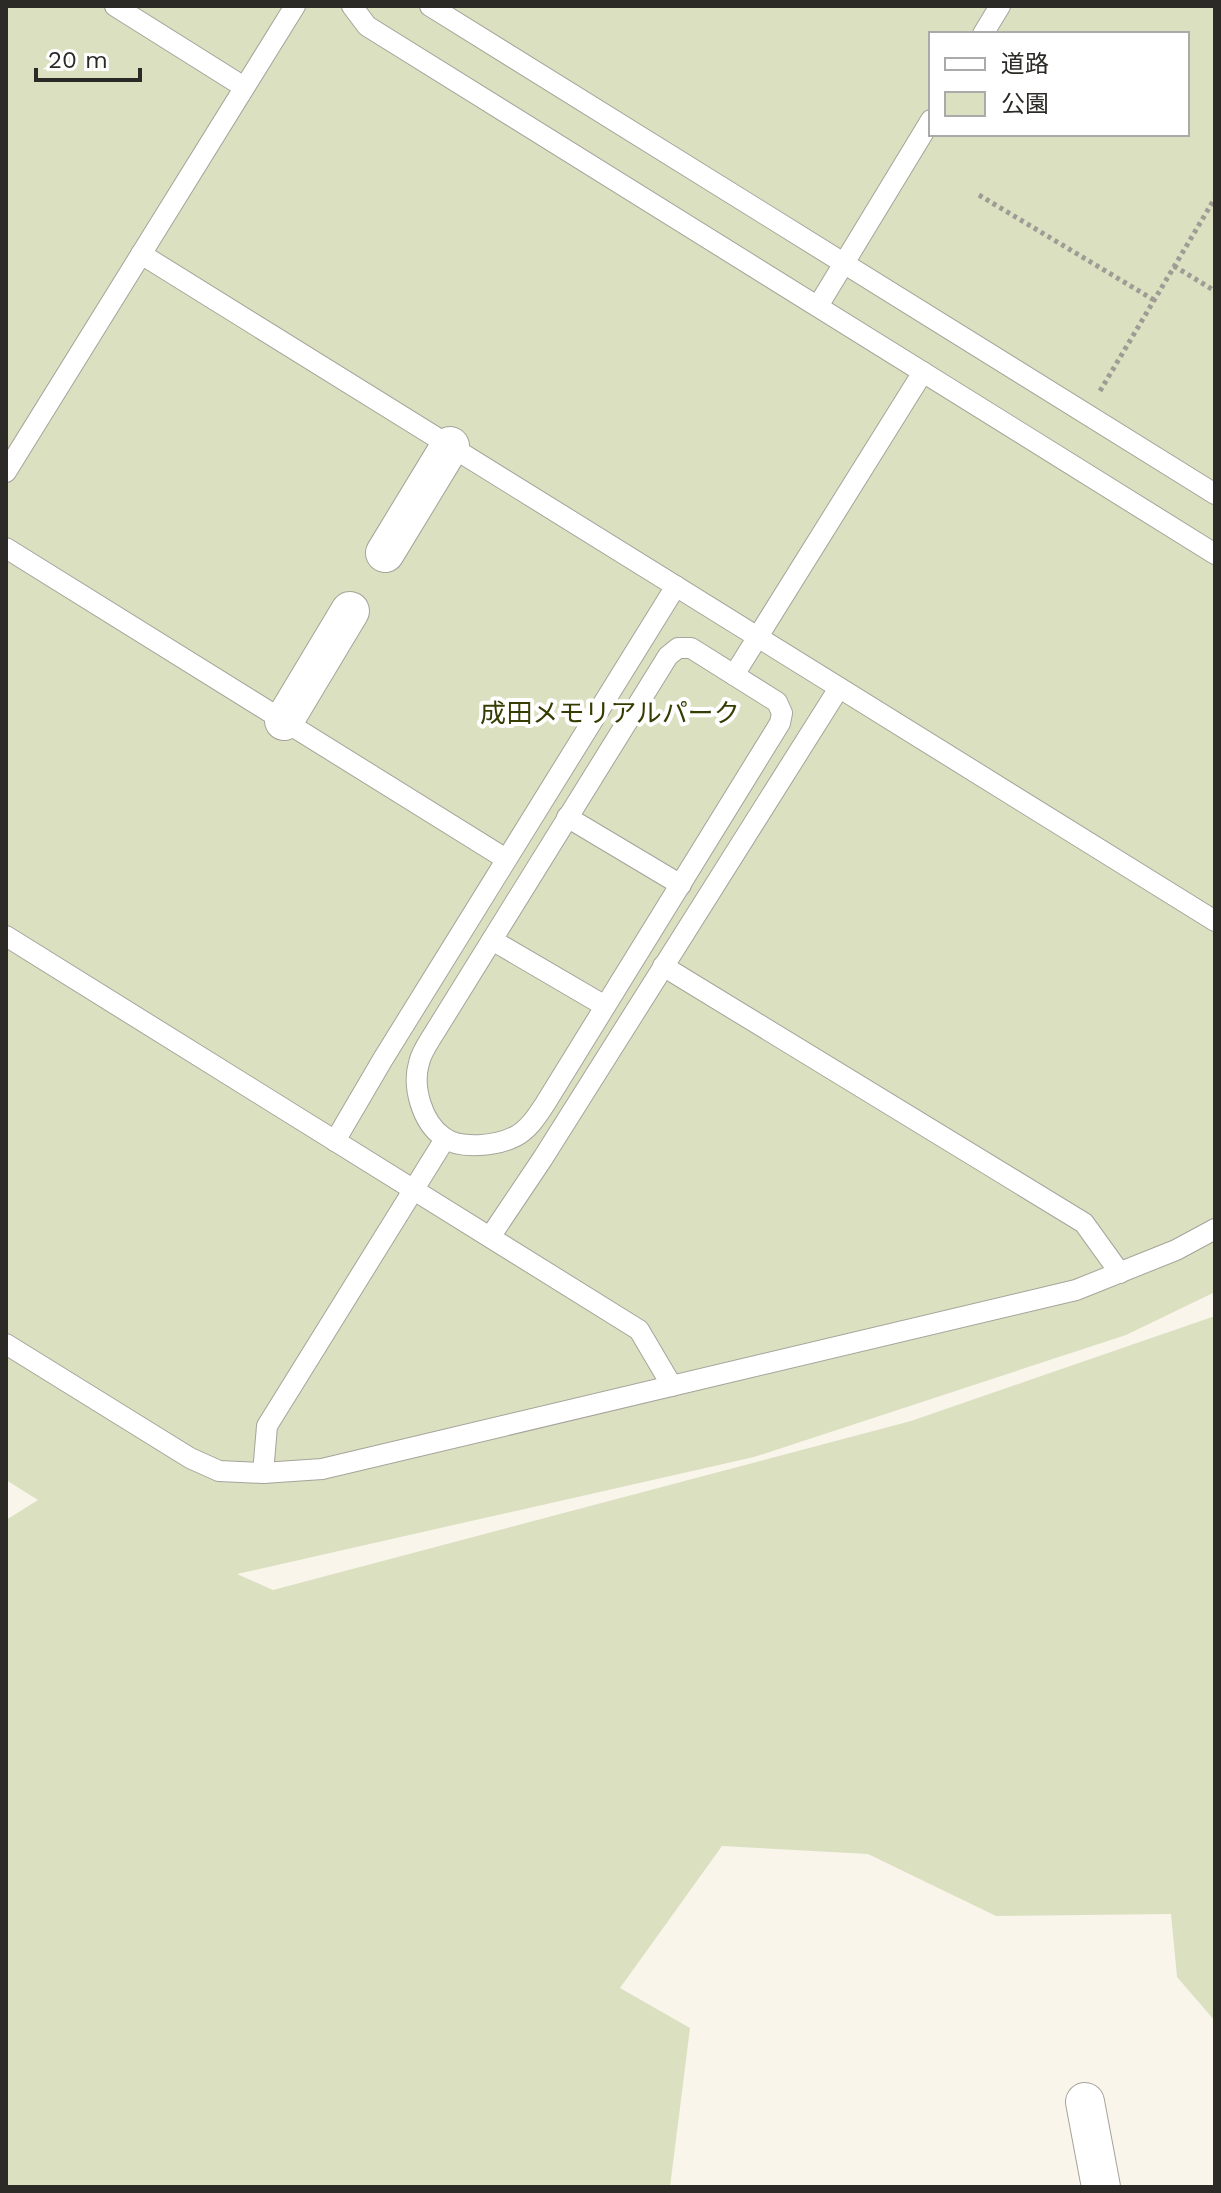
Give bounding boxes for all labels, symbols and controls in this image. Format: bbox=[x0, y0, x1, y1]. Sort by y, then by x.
scale bar bbox=[36, 32, 140, 82]
legend bbox=[929, 32, 1189, 136]
text: 20 m bbox=[48, 46, 108, 74]
text: 道路 bbox=[1001, 50, 1049, 78]
text: 公園 bbox=[1001, 90, 1049, 118]
park label: 成田メモリアルパーク bbox=[480, 698, 740, 728]

